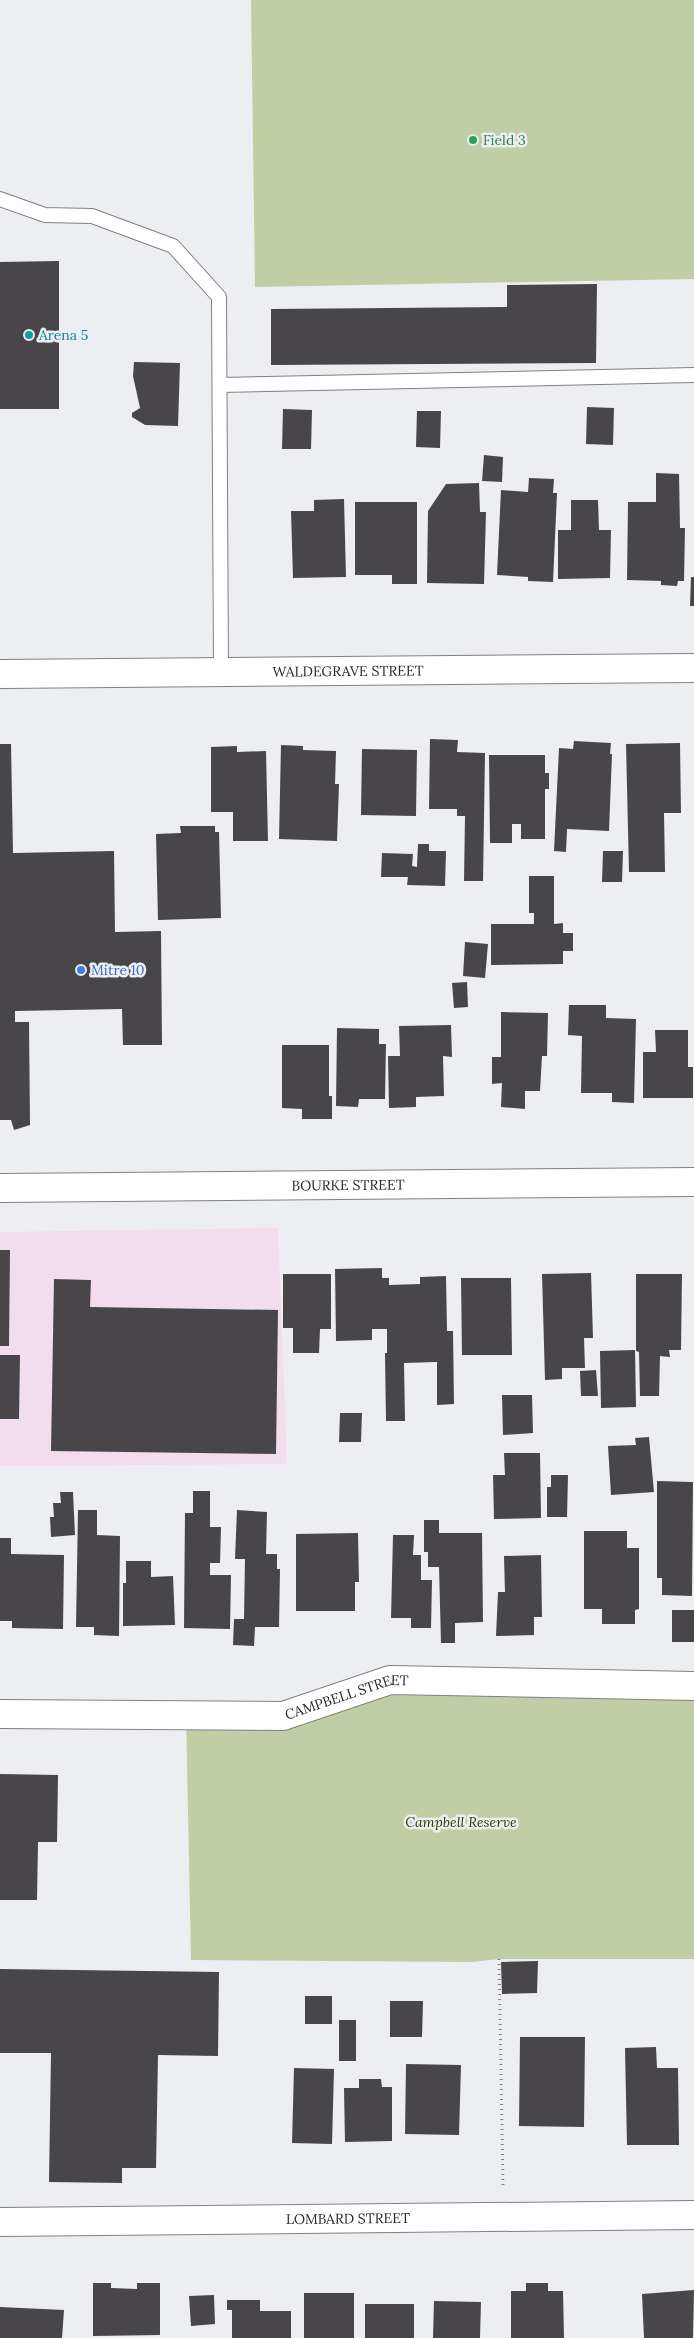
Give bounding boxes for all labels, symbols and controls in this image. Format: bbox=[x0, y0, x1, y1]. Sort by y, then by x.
place label: Field 3 bbox=[483, 131, 526, 149]
marker: Field 3 bbox=[467, 134, 479, 146]
place label: Arena 5 bbox=[38, 326, 88, 344]
marker: Arena 5 bbox=[23, 329, 35, 341]
street label: WALDEGRAVE STREET bbox=[272, 661, 424, 681]
place label: Mitre 10 bbox=[91, 961, 144, 979]
marker: Mitre 10 bbox=[75, 964, 87, 976]
street label: BOURKE STREET bbox=[291, 1176, 405, 1194]
street label: CAMPBELL STREET bbox=[282, 1671, 409, 1724]
park label: Campbell Reserve bbox=[405, 1813, 517, 1831]
street label: LOMBARD STREET bbox=[286, 2209, 410, 2228]

